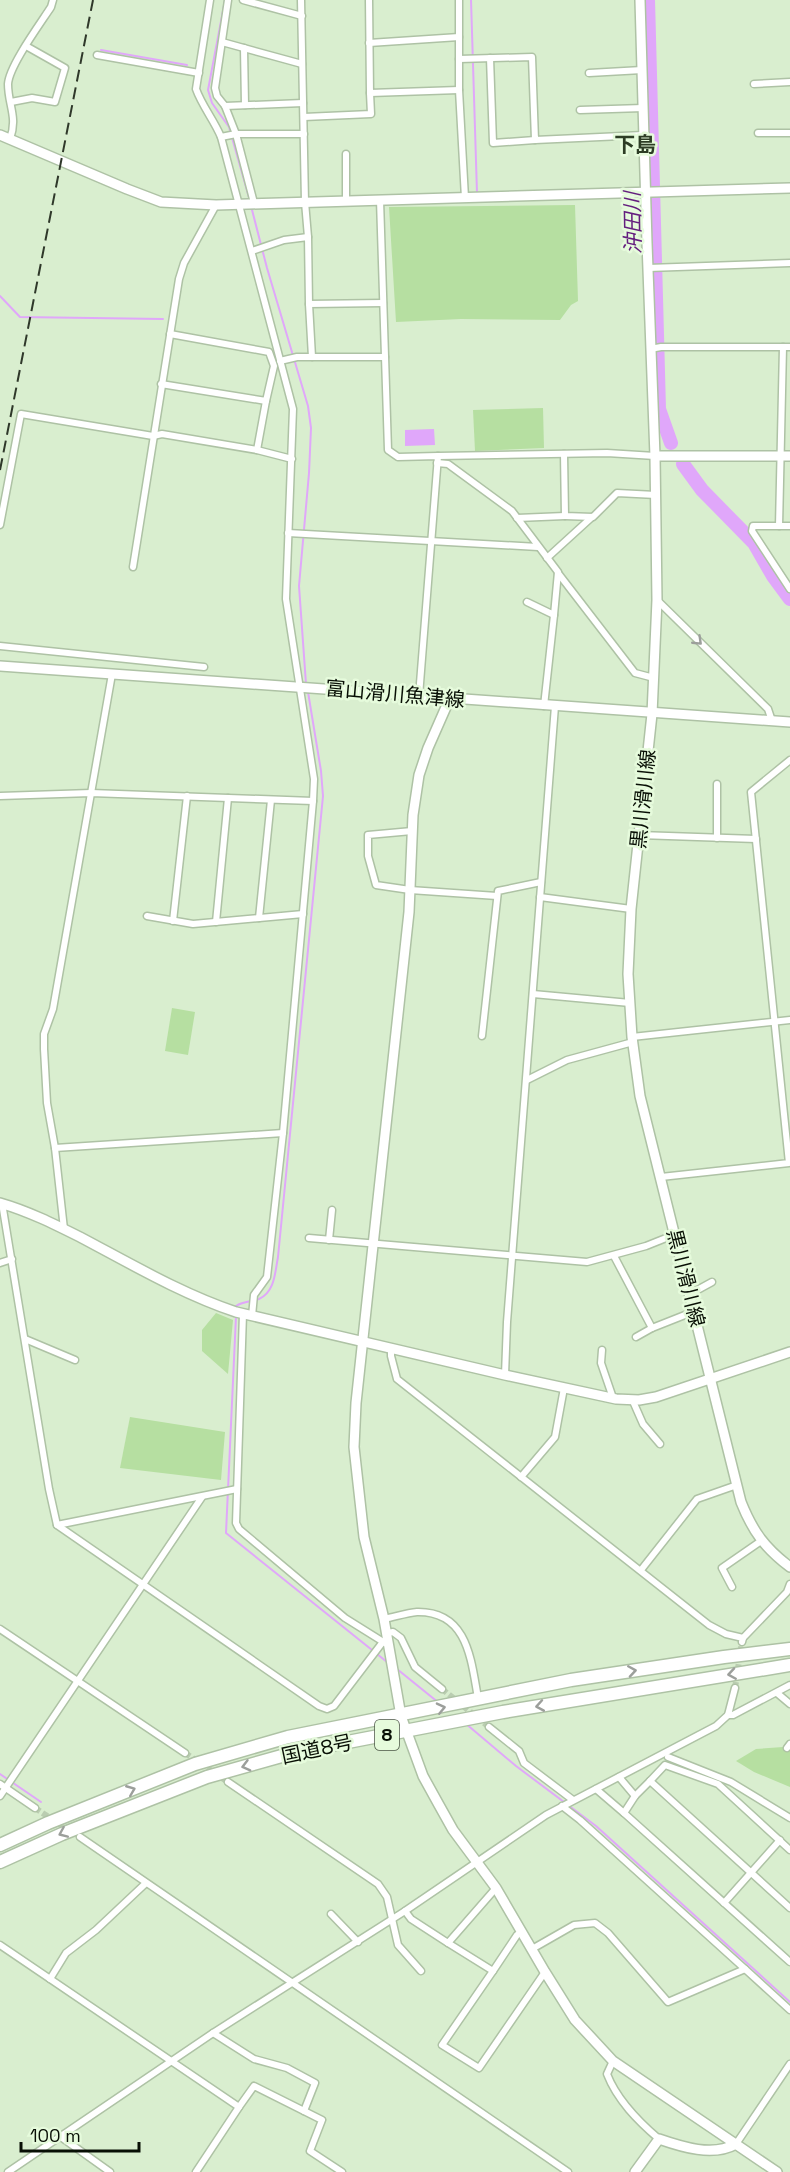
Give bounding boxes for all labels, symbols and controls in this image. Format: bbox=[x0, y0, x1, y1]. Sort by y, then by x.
district label: 下島 bbox=[614, 131, 656, 158]
water label: 沖田川 bbox=[618, 189, 647, 255]
one-way arrow bbox=[692, 634, 702, 645]
street label: 富山滑川魚津線 bbox=[324, 675, 466, 713]
street label: 黒川滑川線 bbox=[625, 748, 661, 850]
street label: 黒川滑川線 bbox=[661, 1226, 711, 1330]
one-way arrow bbox=[627, 1666, 637, 1678]
one-way arrow bbox=[728, 1667, 737, 1679]
one-way arrow bbox=[535, 1699, 544, 1711]
one-way arrow bbox=[435, 1702, 445, 1715]
road number: 8 bbox=[375, 1720, 399, 1750]
street label: 国道8号 bbox=[279, 1729, 355, 1769]
one-way arrow bbox=[241, 1758, 251, 1771]
one-way arrow bbox=[125, 1785, 136, 1797]
one-way arrow bbox=[59, 1826, 70, 1838]
scale bar bbox=[21, 2115, 140, 2153]
text: 100 m bbox=[30, 2124, 81, 2147]

